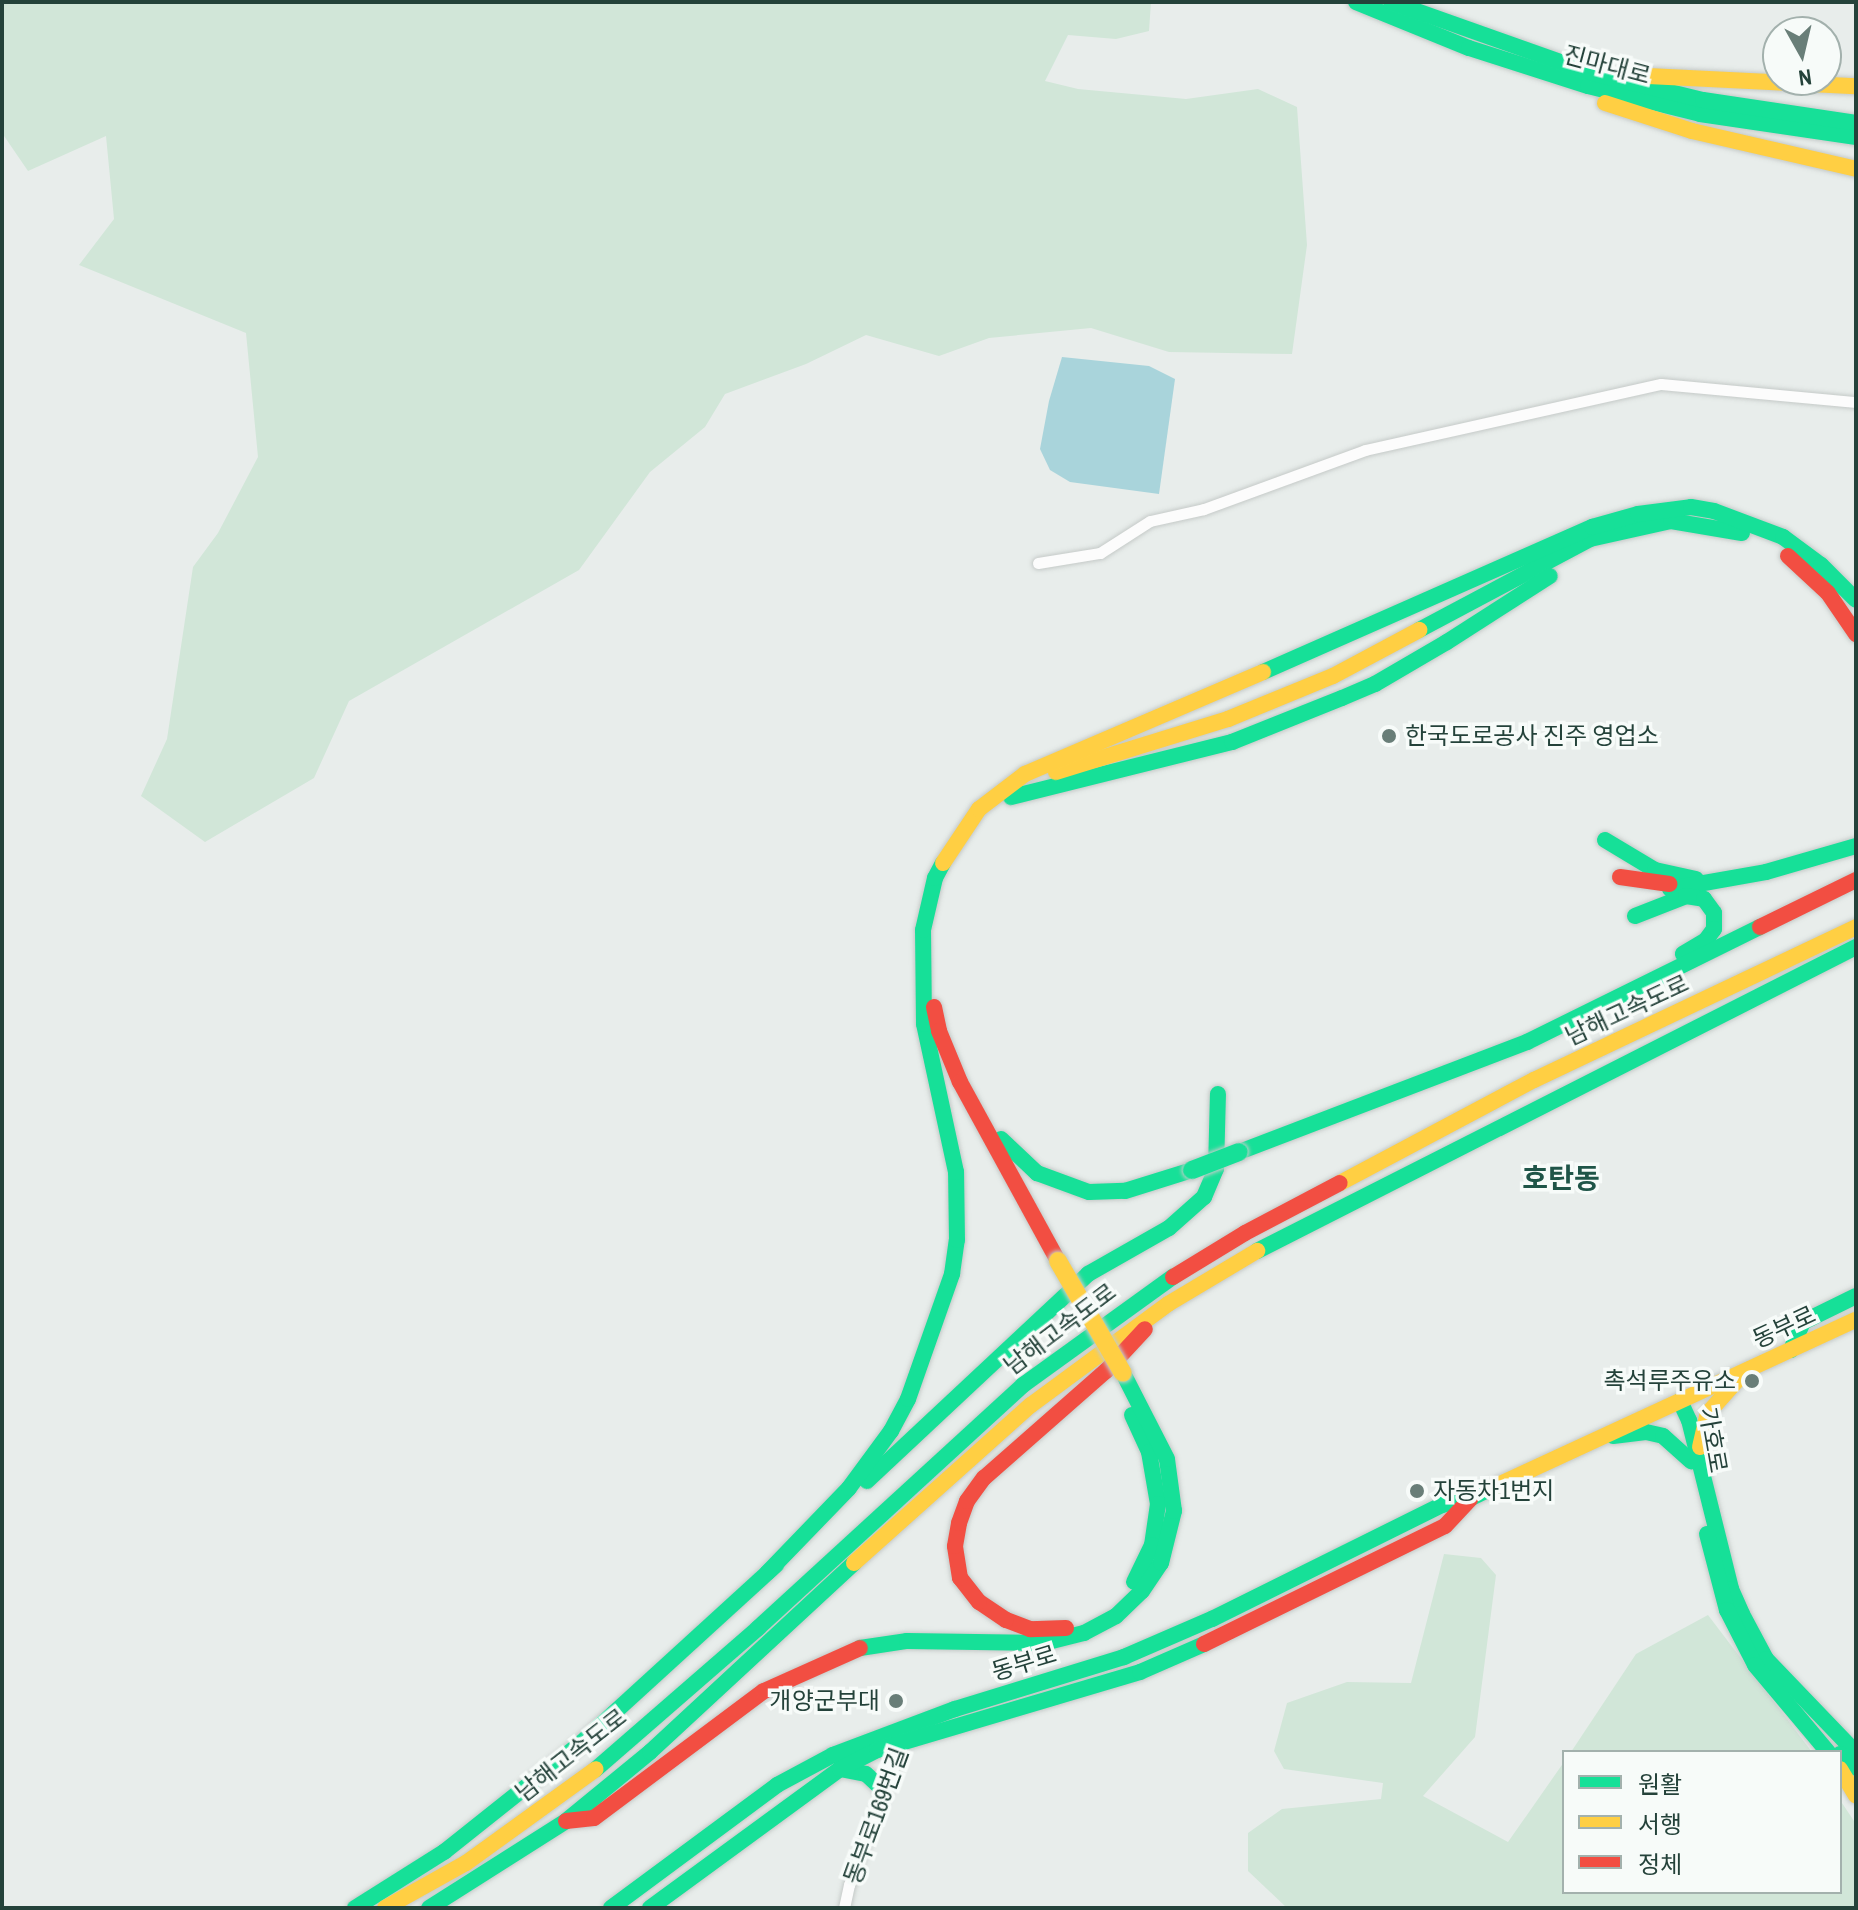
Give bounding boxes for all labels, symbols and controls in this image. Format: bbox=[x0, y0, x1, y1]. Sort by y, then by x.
north arrow bbox=[1762, 16, 1842, 96]
street label: 진마대로 bbox=[1561, 40, 1653, 90]
text: N bbox=[1797, 62, 1814, 94]
place label: 한국도로공사 진주 영업소 bbox=[1405, 722, 1659, 750]
marker: 한국도로공사 진주 영업소 bbox=[1380, 727, 1398, 745]
street label: 남해고속도로 bbox=[1561, 969, 1693, 1051]
district label: 호탄동 bbox=[1522, 1161, 1600, 1195]
street label: 남해고속도로 bbox=[998, 1278, 1122, 1380]
street label: 동부로 bbox=[1748, 1300, 1820, 1354]
place label: 촉석루주유소 bbox=[1604, 1367, 1736, 1395]
marker: 촉석루주유소 bbox=[1743, 1372, 1761, 1390]
street label: 가호로 bbox=[1693, 1405, 1733, 1475]
place label: 자동차1번지 bbox=[1433, 1477, 1554, 1505]
marker: 자동차1번지 bbox=[1408, 1482, 1426, 1500]
street label: 동부로 bbox=[988, 1640, 1060, 1686]
place label: 개양군부대 bbox=[770, 1687, 880, 1715]
marker: 개양군부대 bbox=[887, 1692, 905, 1710]
street label: 남해고속도로 bbox=[510, 1703, 632, 1807]
street label: 동부로169번길 bbox=[838, 1744, 914, 1888]
legend bbox=[1562, 1750, 1842, 1894]
text: 원활 bbox=[1638, 1768, 1682, 1800]
text: 서행 bbox=[1638, 1808, 1682, 1840]
text: 정체 bbox=[1638, 1848, 1682, 1880]

